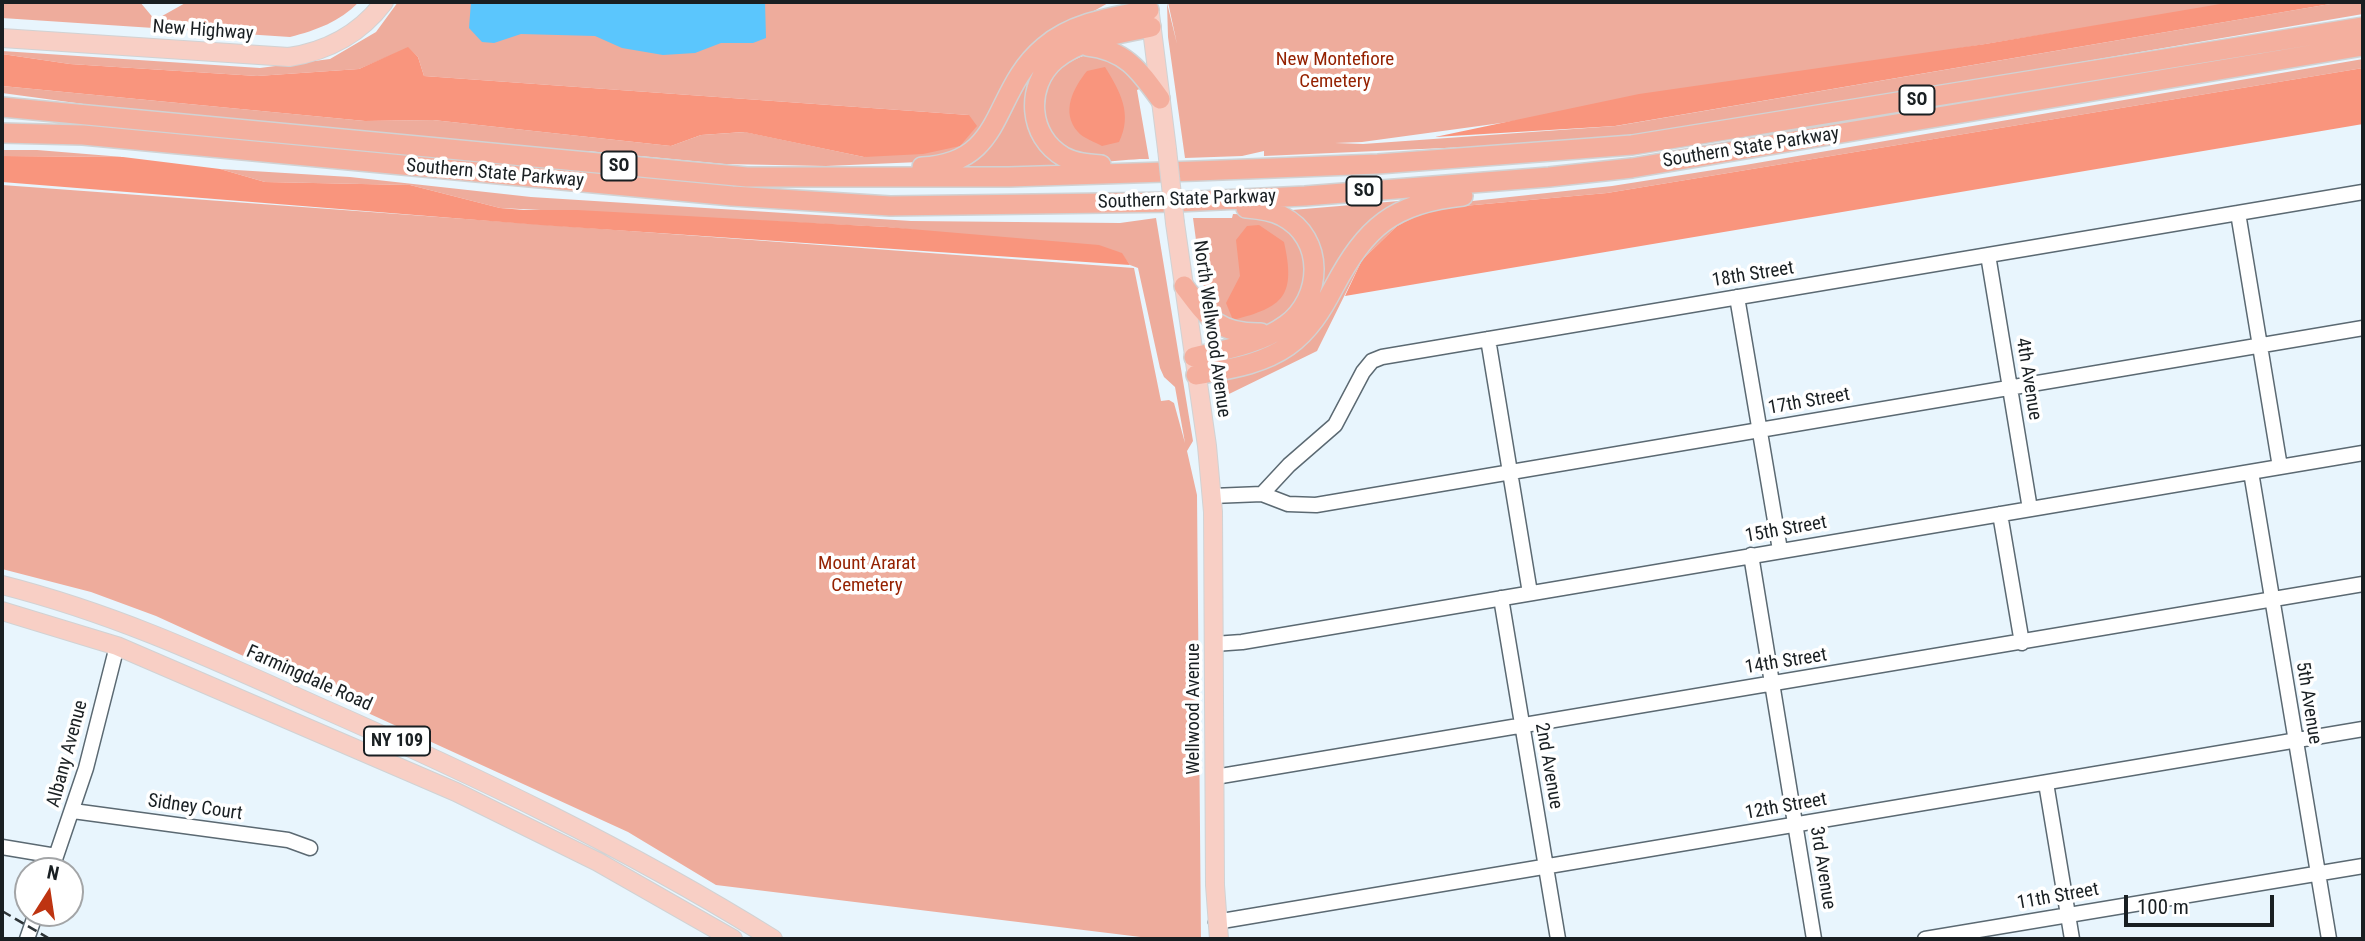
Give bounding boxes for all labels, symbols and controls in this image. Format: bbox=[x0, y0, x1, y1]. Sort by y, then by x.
street label: New Highway bbox=[152, 16, 254, 46]
park label: New Montefiore Cemetery bbox=[1276, 49, 1394, 93]
road number: SO bbox=[1899, 86, 1934, 114]
street label: Southern State Parkway bbox=[1661, 123, 1841, 173]
road number: SO bbox=[602, 152, 636, 181]
street label: Southern State Parkway bbox=[405, 155, 585, 193]
road number: SO bbox=[1346, 176, 1382, 206]
street label: Southern State Parkway bbox=[1098, 185, 1276, 215]
street label: North Wellwood Avenue bbox=[1187, 239, 1235, 419]
street label: 18th Street bbox=[1711, 257, 1795, 293]
street label: 4th Avenue bbox=[2010, 336, 2046, 422]
street label: 17th Street bbox=[1766, 384, 1852, 420]
street label: 15th Street bbox=[1743, 512, 1829, 548]
park label: Mount Ararat Cemetery bbox=[818, 553, 916, 597]
street label: Farmingdale Road bbox=[243, 641, 375, 717]
street label: Wellwood Avenue bbox=[1183, 643, 1205, 775]
street label: 14th Street bbox=[1744, 644, 1828, 680]
street label: 5th Avenue bbox=[2290, 660, 2326, 746]
street label: Albany Avenue bbox=[43, 698, 93, 810]
street label: 2nd Avenue bbox=[1529, 721, 1567, 811]
road number: NY 109 bbox=[364, 726, 430, 756]
street label: 12th Street bbox=[1743, 789, 1829, 825]
street label: Sidney Court bbox=[146, 790, 244, 826]
street label: 3rd Avenue bbox=[1804, 825, 1840, 911]
north arrow bbox=[14, 857, 84, 927]
text: N bbox=[45, 860, 61, 885]
street label: 11th Street bbox=[2015, 879, 2101, 915]
scale bar bbox=[2127, 881, 2278, 925]
text: 100 m bbox=[2137, 895, 2189, 919]

